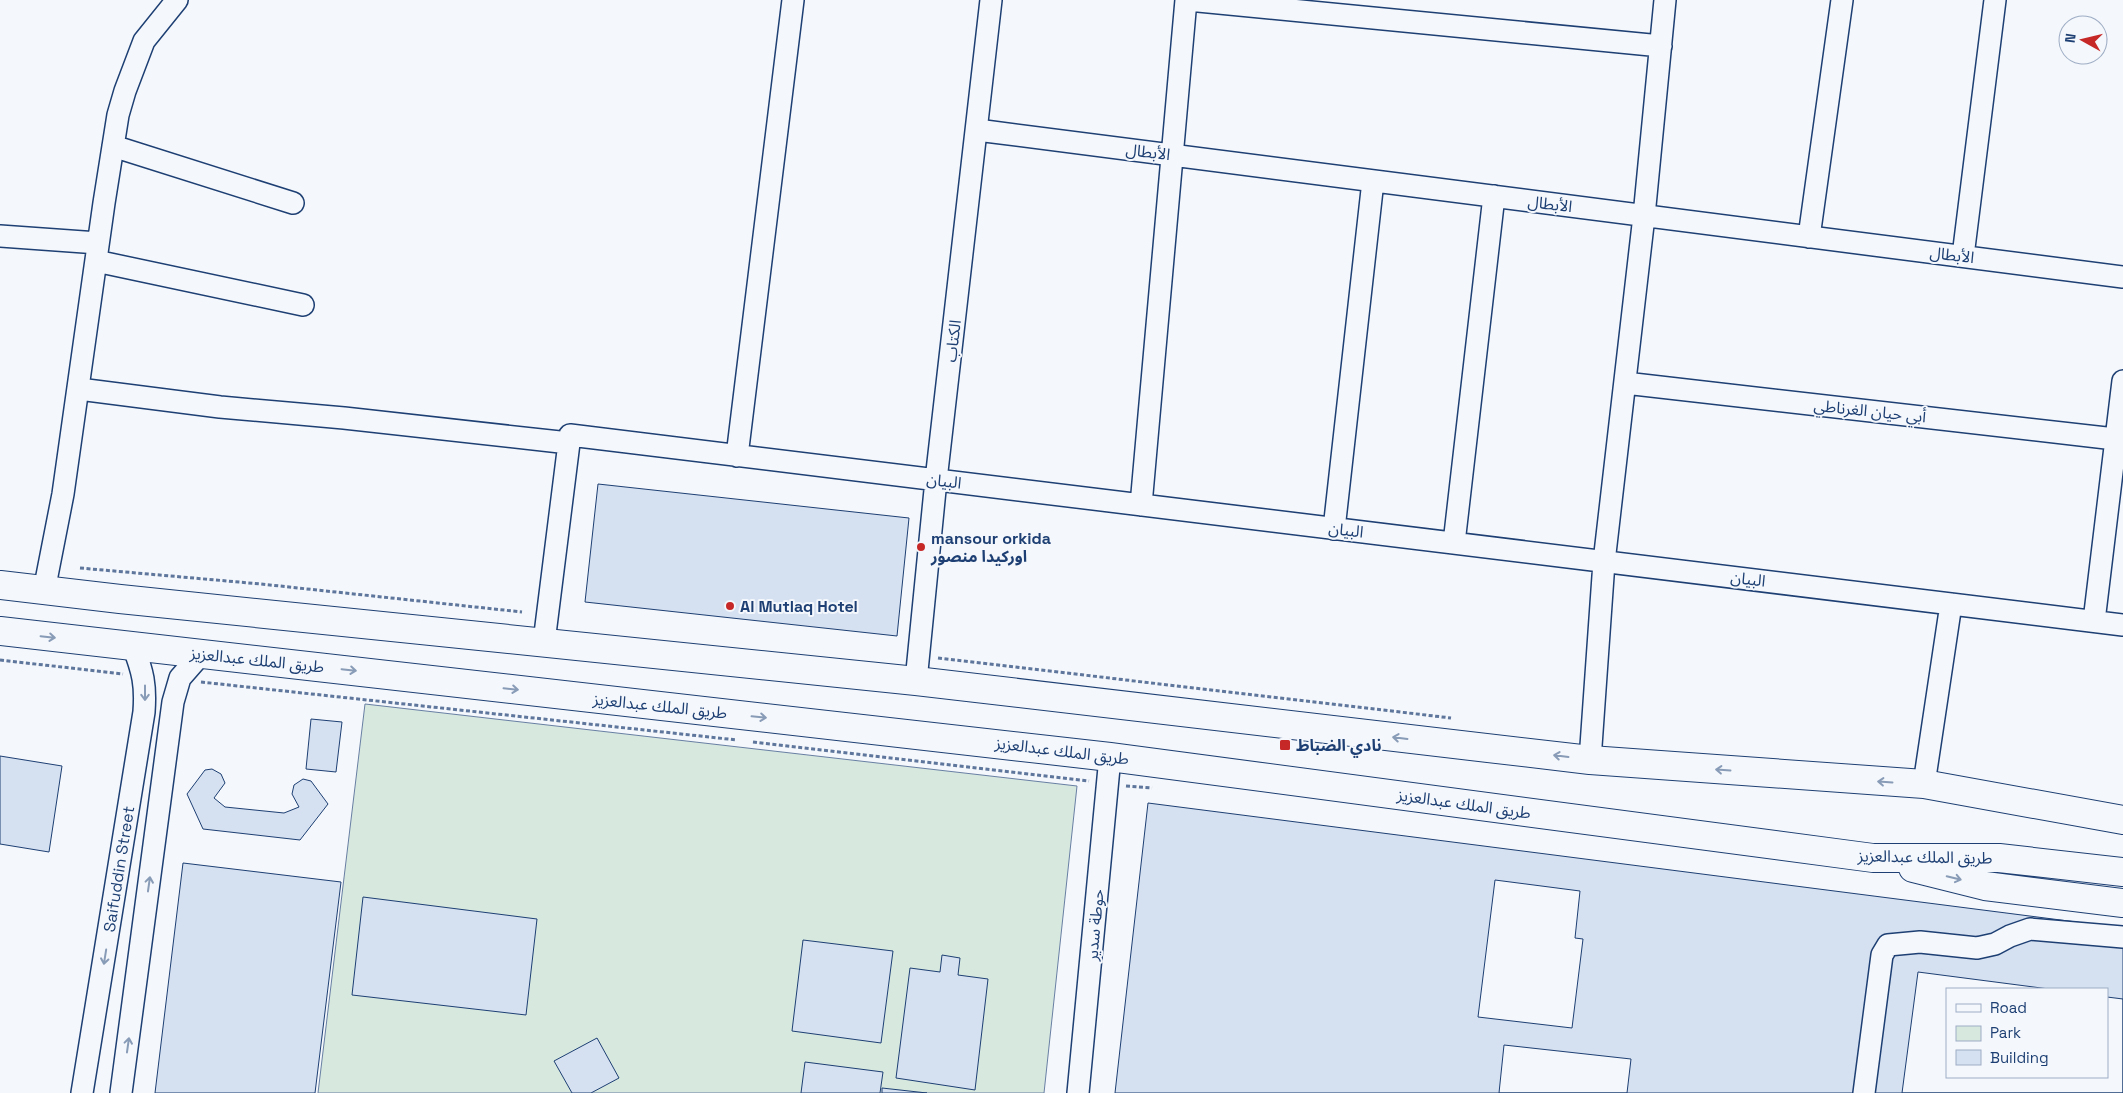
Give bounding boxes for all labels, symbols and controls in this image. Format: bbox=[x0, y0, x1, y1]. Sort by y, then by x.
north arrow bbox=[2058, 15, 2108, 65]
text: N bbox=[2061, 32, 2080, 44]
street label: الأبطال bbox=[1125, 139, 1171, 165]
street label: الأبطال bbox=[1527, 191, 1573, 217]
street label: الأبطال bbox=[1929, 242, 1975, 268]
street label: الكتاب bbox=[940, 319, 966, 363]
street label: أبي حيان الغرناطي bbox=[1813, 395, 1927, 429]
street label: البيان bbox=[925, 468, 963, 494]
street label: البيان bbox=[1327, 517, 1365, 543]
place label: mansour orkida اوركيدا منصور bbox=[930, 528, 1051, 567]
marker: mansour orkida اوركيدا منصور bbox=[915, 541, 927, 553]
street label: البيان bbox=[1729, 566, 1767, 592]
place label: Al Mutlaq Hotel bbox=[740, 596, 858, 617]
marker: Al Mutlaq Hotel bbox=[724, 600, 736, 612]
one-way arrow bbox=[40, 632, 56, 642]
street label: طريق الملك عبدالعزيز bbox=[188, 642, 325, 678]
one-way arrow bbox=[341, 665, 357, 675]
one-way arrow bbox=[140, 684, 150, 701]
one-way arrow bbox=[502, 684, 518, 694]
street label: طريق الملك عبدالعزيز bbox=[591, 688, 728, 724]
one-way arrow bbox=[751, 712, 767, 722]
street label: طريق الملك عبدالعزيز bbox=[993, 732, 1130, 770]
one-way arrow bbox=[1392, 733, 1408, 743]
place label: نادي الضباط bbox=[1296, 735, 1382, 758]
marker: نادي الضباط bbox=[1278, 738, 1292, 752]
one-way arrow bbox=[1553, 751, 1569, 761]
one-way arrow bbox=[1715, 765, 1731, 774]
one-way arrow bbox=[1877, 777, 1893, 786]
street label: طريق الملك عبدالعزيز bbox=[1395, 784, 1532, 824]
street label: Saifuddin Street bbox=[99, 805, 139, 933]
street label: طريق الملك عبدالعزيز bbox=[1856, 845, 1993, 869]
one-way arrow bbox=[1946, 874, 1962, 883]
one-way arrow bbox=[144, 876, 154, 892]
street label: حوطة سدير bbox=[1081, 888, 1109, 963]
one-way arrow bbox=[99, 949, 109, 965]
legend bbox=[1946, 988, 2108, 1078]
text: Road bbox=[1990, 998, 2027, 1017]
text: Park bbox=[1990, 1023, 2021, 1042]
one-way arrow bbox=[123, 1037, 133, 1053]
text: Building bbox=[1990, 1048, 2049, 1067]

